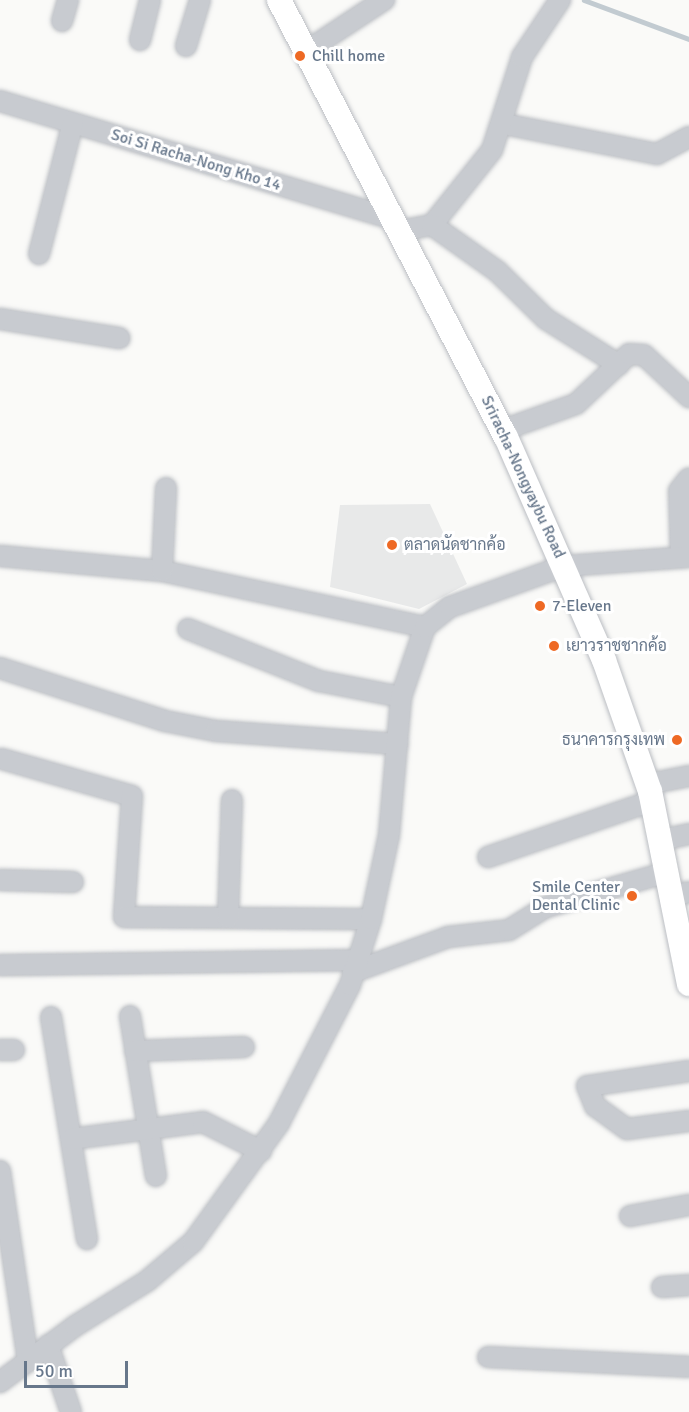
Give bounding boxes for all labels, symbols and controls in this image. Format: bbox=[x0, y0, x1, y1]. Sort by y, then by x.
place label: Chill home bbox=[312, 46, 385, 66]
marker: Chill home bbox=[293, 49, 307, 63]
street label: Soi Si Racha-Nong Kho 14 bbox=[109, 125, 283, 195]
street label: Sriracha-Nongyaybu Road bbox=[477, 393, 569, 561]
place label: ตลาดนัดชากค้อ bbox=[404, 535, 506, 555]
marker: ตลาดนัดชากค้อ bbox=[385, 538, 399, 552]
place label: 7-Eleven bbox=[552, 596, 611, 616]
marker: 7-Eleven bbox=[533, 599, 547, 613]
place label: เยาวราชชากค้อ bbox=[566, 636, 667, 656]
marker: เยาวราชชากค้อ bbox=[547, 639, 561, 653]
place label: ธนาคารกรุงเทพ bbox=[562, 730, 665, 750]
marker: ธนาคารกรุงเทพ bbox=[670, 733, 684, 747]
place label: Smile Center Dental Clinic bbox=[532, 877, 620, 915]
marker: Smile Center Dental Clinic bbox=[625, 889, 639, 903]
scale bar bbox=[27, 1349, 130, 1387]
text: 50 m bbox=[35, 1360, 73, 1382]

